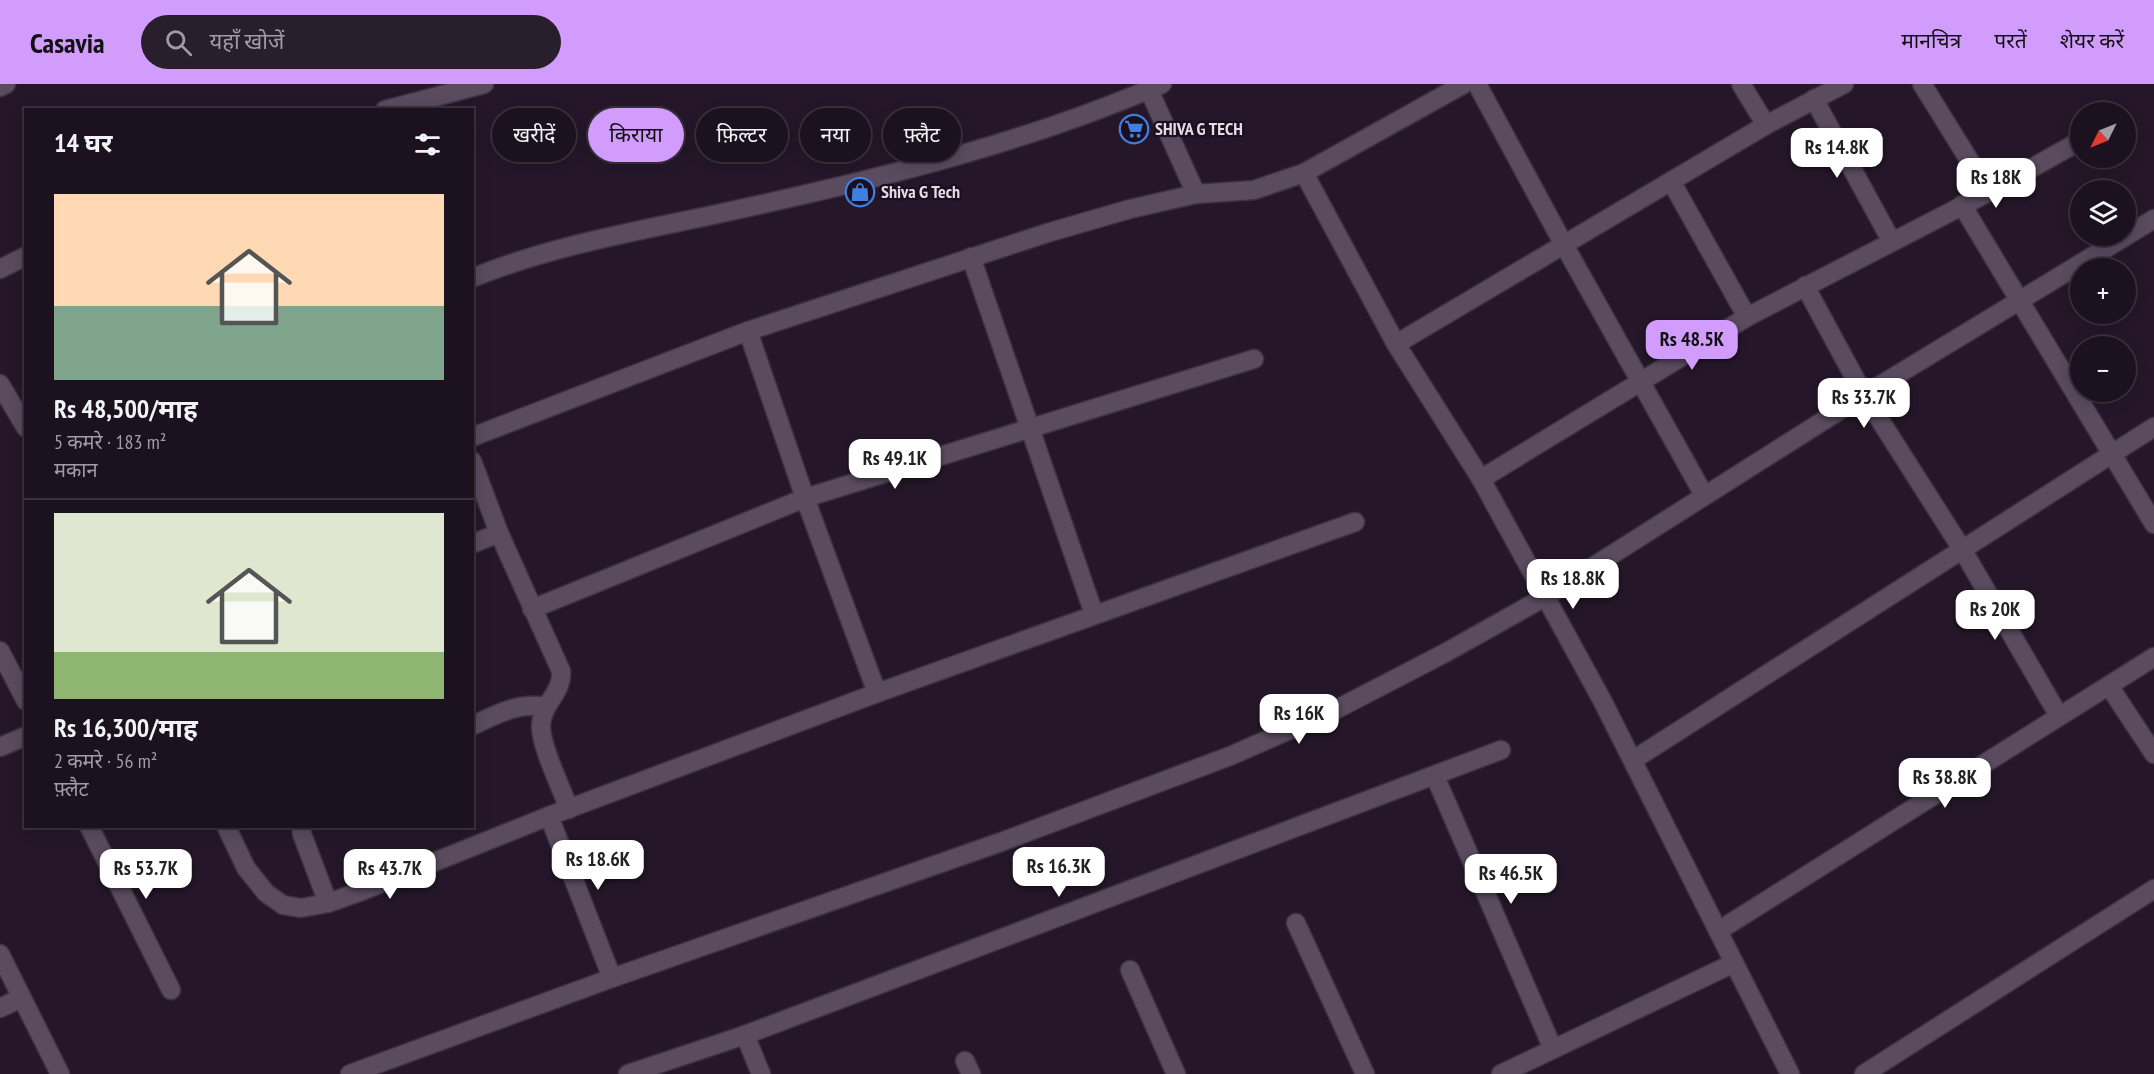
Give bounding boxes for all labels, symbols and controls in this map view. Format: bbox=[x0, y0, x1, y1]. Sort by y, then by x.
search box bbox=[141, 15, 561, 69]
text: Casavia bbox=[30, 24, 105, 61]
icon: search bbox=[162, 26, 195, 59]
text: यहाँ खोजें bbox=[210, 27, 284, 55]
text: मानचित्र bbox=[1901, 27, 1961, 54]
text: परतें bbox=[1994, 27, 2027, 54]
text: शेयर करें bbox=[2060, 27, 2124, 54]
north arrow bbox=[2070, 102, 2136, 168]
map controls bbox=[2070, 102, 2136, 402]
chip: खरीदें bbox=[492, 108, 576, 162]
chip: किराया bbox=[588, 108, 684, 162]
chip: फ़िल्टर bbox=[696, 108, 788, 162]
chip: नया bbox=[800, 108, 871, 162]
chip: फ़्लैट bbox=[883, 108, 961, 162]
supermarket icon: SHIVA G TECH bbox=[1118, 113, 1150, 145]
place label: SHIVA G TECH bbox=[1155, 117, 1243, 140]
text: 14 घर bbox=[54, 126, 113, 159]
icon: filters bbox=[411, 128, 444, 161]
pin: Rs 14.8K bbox=[1775, 128, 1899, 179]
text: Rs 14.8K bbox=[1805, 134, 1869, 160]
pin: Rs 18K bbox=[1947, 158, 2045, 209]
text: Rs 18K bbox=[1971, 164, 2021, 190]
shop icon: Shiva G Tech bbox=[844, 176, 876, 208]
place label: Shiva G Tech bbox=[881, 180, 960, 203]
button: layers bbox=[2070, 180, 2136, 246]
icon: home bbox=[195, 233, 303, 341]
button: + bbox=[2070, 258, 2136, 324]
pin: Rs 48.5K bbox=[1630, 320, 1754, 371]
text: Rs 48.5K bbox=[1660, 326, 1724, 352]
button: − bbox=[2070, 336, 2136, 402]
pin: Rs 33.7K bbox=[1802, 378, 1926, 429]
text: Rs 33.7K bbox=[1832, 384, 1896, 410]
text: Rs 48,500/माह bbox=[54, 392, 198, 425]
text: 5 कमरे · 183 m² bbox=[54, 429, 166, 455]
pin: Rs 49.1K bbox=[833, 439, 957, 490]
text: Rs 49.1K bbox=[863, 445, 927, 471]
text: मकान bbox=[54, 457, 98, 483]
icon: home bbox=[195, 552, 303, 660]
pin: Rs 18.8K bbox=[1511, 559, 1635, 610]
text: Rs 18.8K bbox=[1541, 565, 1605, 591]
pin: Rs 20K bbox=[1946, 590, 2044, 641]
text: Rs 20K bbox=[1970, 596, 2020, 622]
pin: Rs 16K bbox=[1250, 694, 1348, 745]
text: Rs 16K bbox=[1274, 700, 1324, 726]
text: Rs 16,300/माह bbox=[54, 711, 198, 744]
text: 2 कमरे · 56 m² bbox=[54, 748, 157, 774]
pin: Rs 38.8K bbox=[1883, 758, 2007, 809]
text: Rs 38.8K bbox=[1913, 764, 1977, 790]
text: फ़्लैट bbox=[54, 776, 89, 802]
pin: Rs 18.6K bbox=[536, 840, 660, 891]
text: Rs 18.6K bbox=[566, 846, 630, 872]
pin: Rs 16.3K bbox=[997, 847, 1121, 898]
pin: Rs 53.7K bbox=[84, 849, 208, 900]
pin: Rs 43.7K bbox=[328, 849, 452, 900]
text: Rs 16.3K bbox=[1027, 853, 1091, 879]
pin: Rs 46.5K bbox=[1449, 854, 1573, 905]
text: Rs 53.7K bbox=[114, 855, 178, 881]
text: Rs 43.7K bbox=[358, 855, 422, 881]
text: Rs 46.5K bbox=[1479, 860, 1543, 886]

